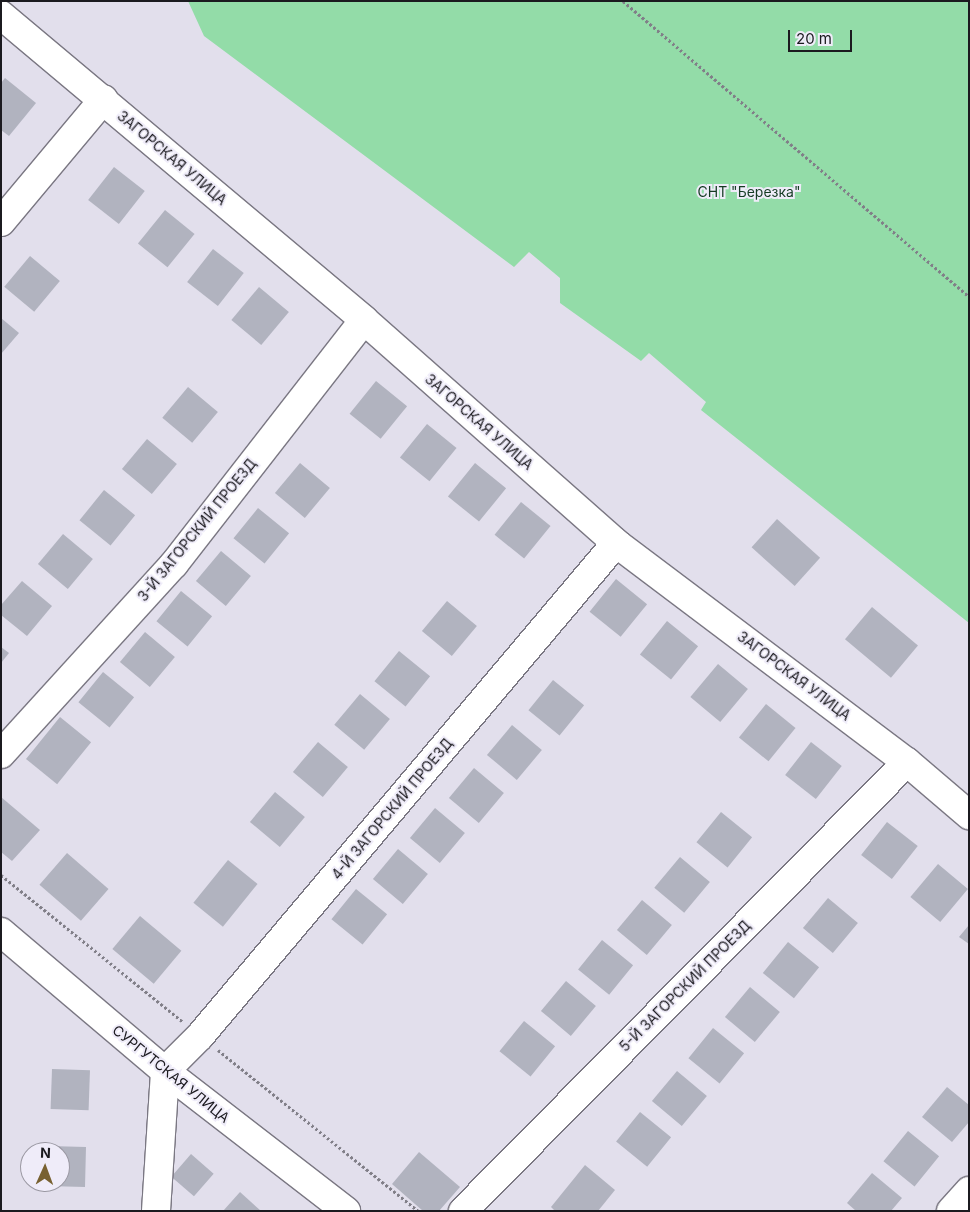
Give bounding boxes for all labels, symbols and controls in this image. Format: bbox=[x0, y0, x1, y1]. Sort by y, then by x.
scale bar bbox=[790, 20, 854, 52]
text: 20 m bbox=[796, 29, 832, 48]
street label: ЗАГОРСКАЯ УЛИЦА bbox=[114, 107, 230, 209]
park label: СНТ "Березка" bbox=[698, 184, 800, 200]
street label: ЗАГОРСКАЯ УЛИЦА bbox=[422, 371, 536, 473]
street label: 3-Й ЗАГОРСКИЙ ПРОЕЗД bbox=[134, 455, 260, 605]
street label: ЗАГОРСКАЯ УЛИЦА bbox=[734, 628, 854, 724]
street label: 4-Й ЗАГОРСКИЙ ПРОЕЗД bbox=[328, 735, 456, 883]
street label: 5-Й ЗАГОРСКИЙ ПРОЕЗД bbox=[616, 917, 754, 1055]
street label: СУРГУТСКАЯ УЛИЦА bbox=[109, 1022, 233, 1126]
north arrow bbox=[20, 1142, 70, 1192]
text: N bbox=[40, 1144, 51, 1161]

